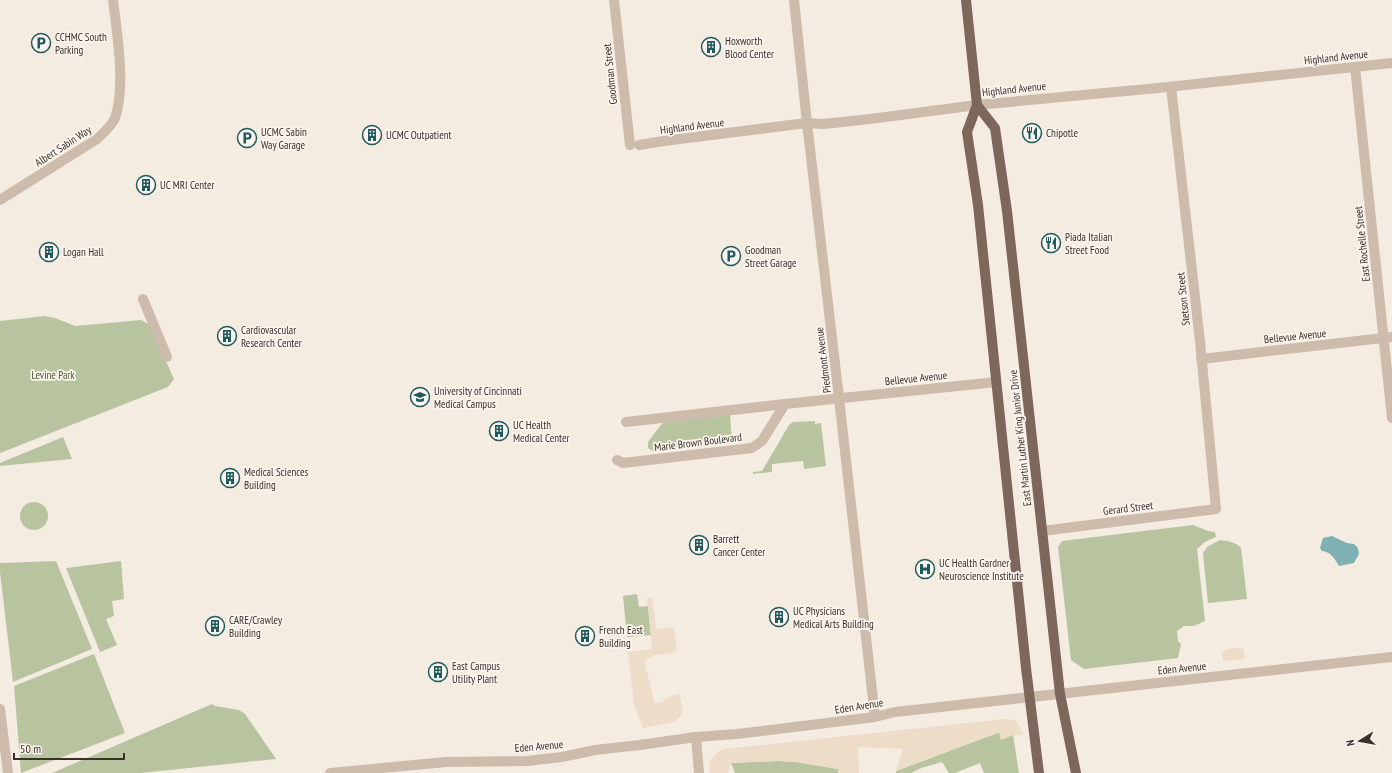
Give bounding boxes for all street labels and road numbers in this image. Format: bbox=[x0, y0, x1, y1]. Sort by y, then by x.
street label: Goodman Street bbox=[600, 43, 620, 105]
street label: Highland Avenue bbox=[1303, 47, 1369, 67]
street label: Highland Avenue bbox=[981, 79, 1047, 99]
street label: Highland Avenue bbox=[659, 115, 725, 137]
street label: Albert Sabin Way bbox=[32, 122, 95, 169]
street label: East Rochelle Street bbox=[1351, 206, 1373, 282]
street label: Stetson Street bbox=[1173, 272, 1193, 326]
street label: Piedmont Avenue bbox=[812, 326, 834, 394]
street label: Bellevue Avenue bbox=[1263, 326, 1327, 346]
street label: Bellevue Avenue bbox=[884, 368, 948, 388]
street label: East Martin Luther King Junior Drive bbox=[1006, 369, 1034, 507]
street label: Marie Brown Boulevard bbox=[653, 430, 743, 454]
street label: Gerard Street bbox=[1102, 498, 1154, 518]
street label: Eden Avenue bbox=[1157, 658, 1207, 678]
street label: Eden Avenue bbox=[834, 695, 885, 717]
street label: Eden Avenue bbox=[514, 737, 564, 755]

